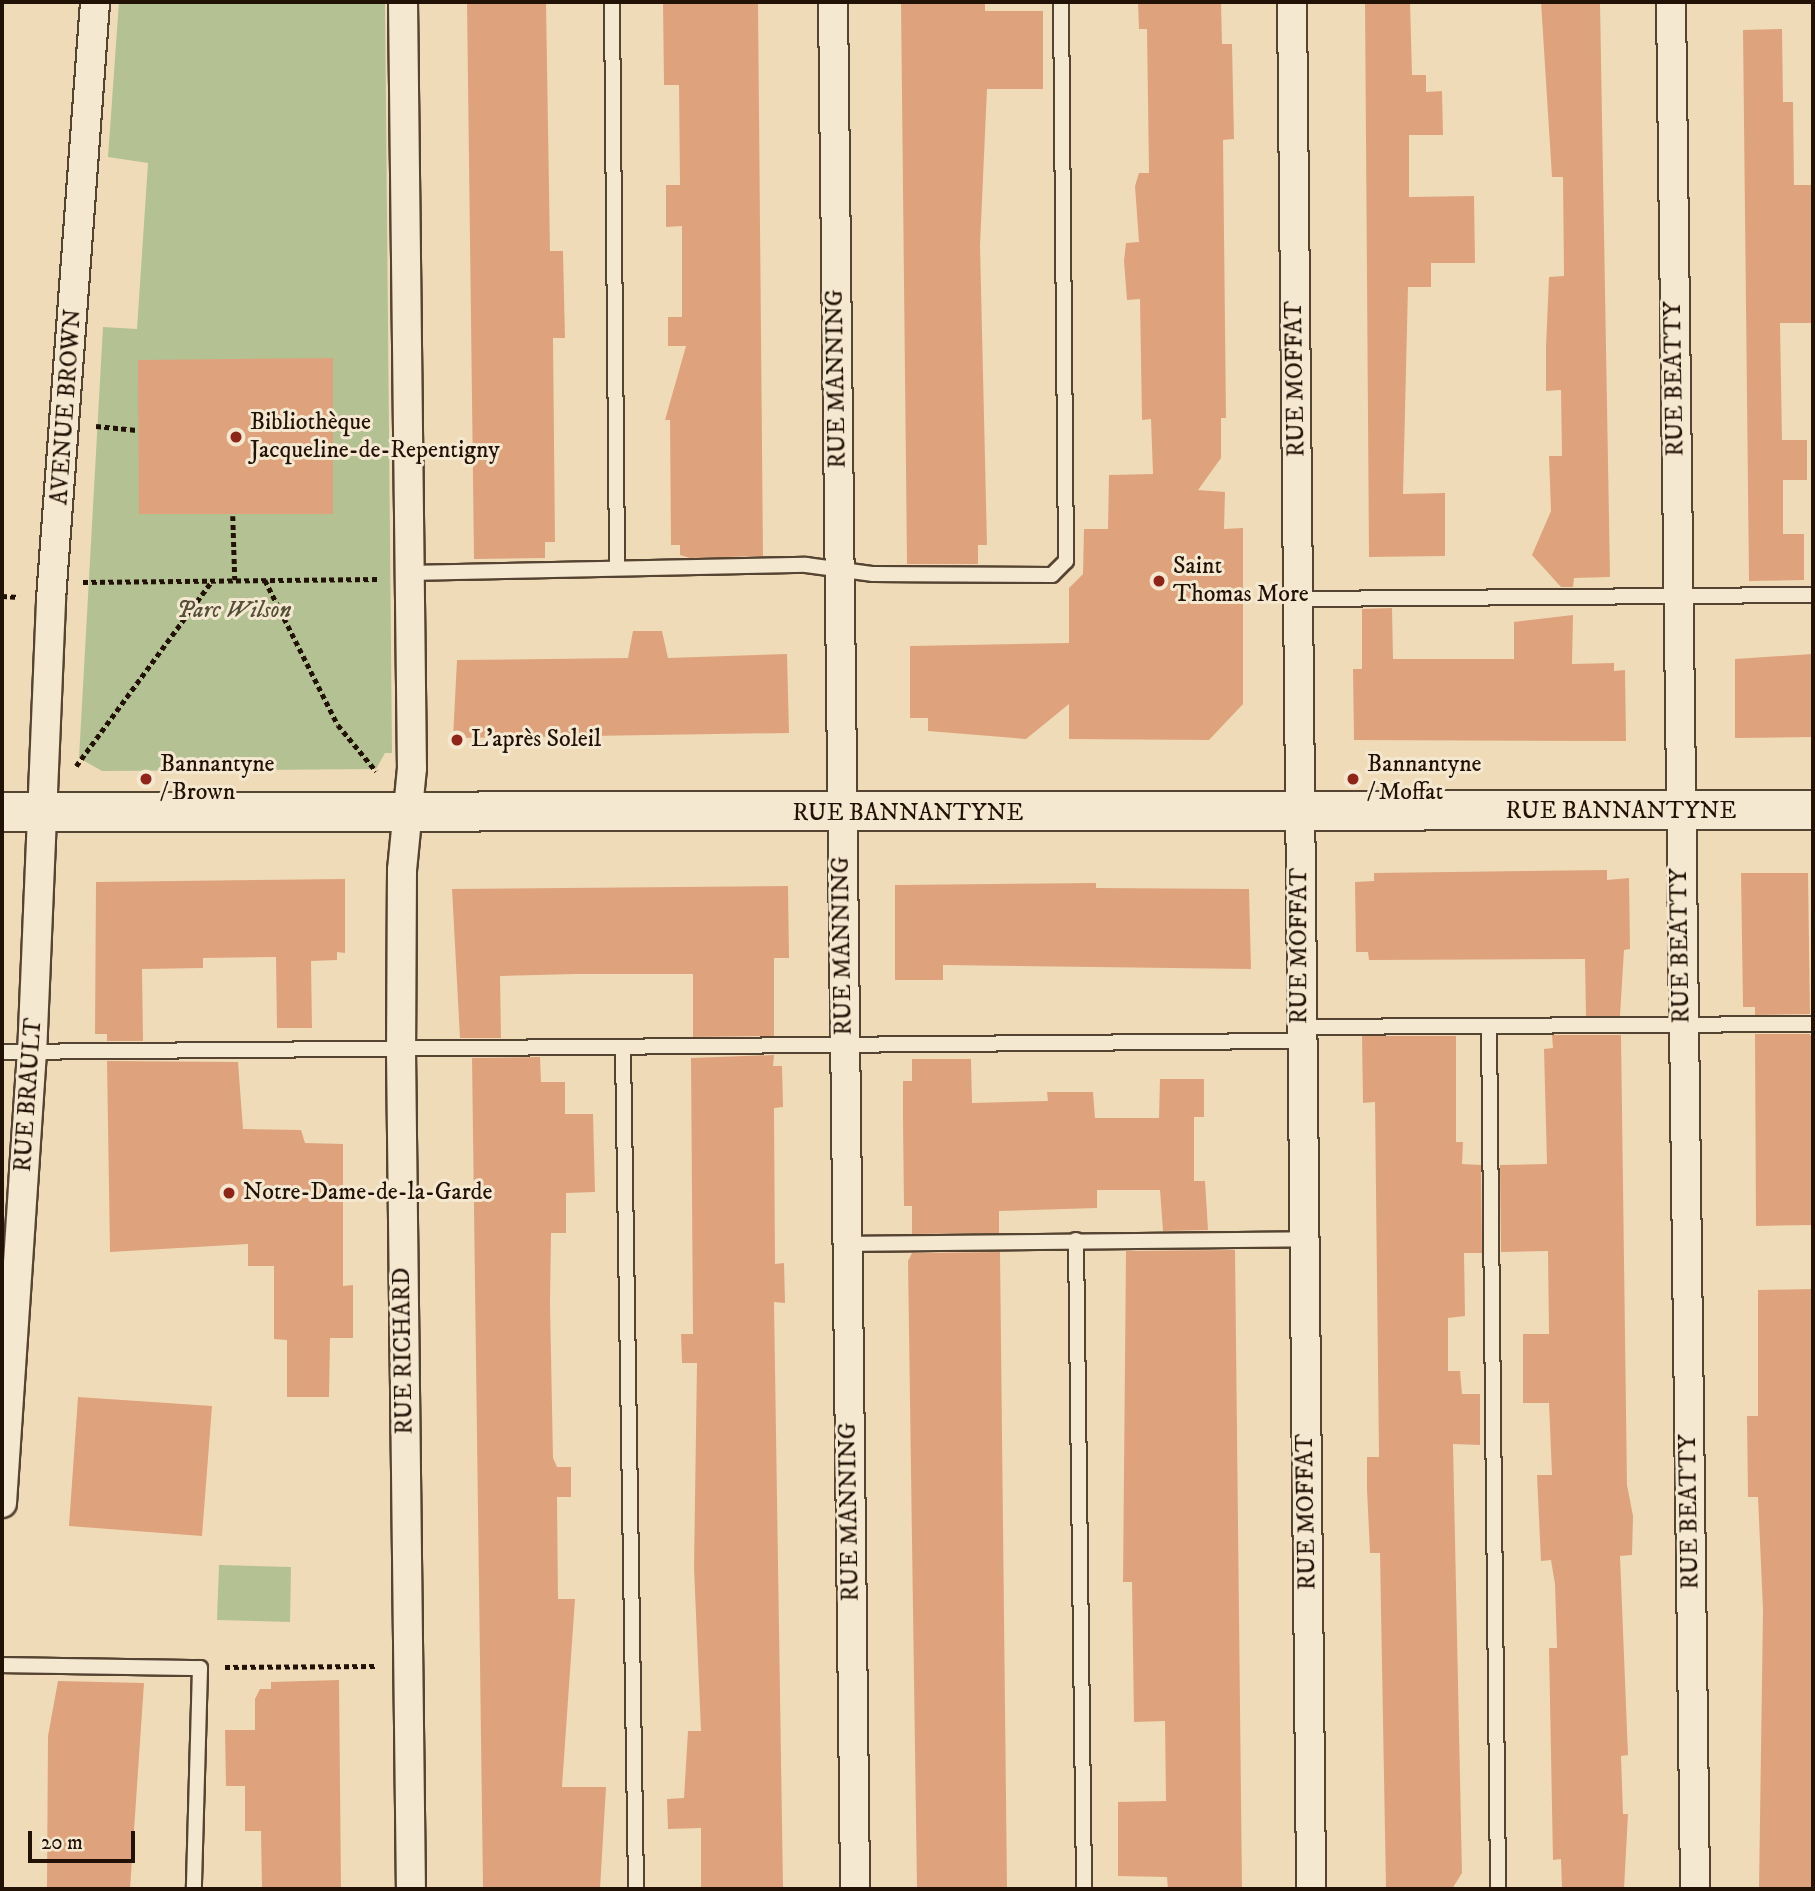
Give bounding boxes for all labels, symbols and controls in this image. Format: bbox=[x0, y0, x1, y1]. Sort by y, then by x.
street label: RUE MANNING bbox=[821, 289, 853, 469]
street label: RUE MOFFAT bbox=[1280, 301, 1312, 457]
street label: RUE BEATTY bbox=[1659, 301, 1691, 457]
street label: AVENUE BROWN bbox=[46, 308, 88, 506]
place label: Bibliothèque Jacqueline-de-Repentigny bbox=[250, 409, 500, 465]
marker: Bibliothèque Jacqueline-de-Repentigny bbox=[228, 429, 244, 445]
place label: Saint Thomas More bbox=[1173, 553, 1309, 609]
marker: Saint Thomas More bbox=[1151, 573, 1167, 589]
park label: Parc Wilson bbox=[176, 597, 292, 625]
place label: L'après Soleil bbox=[471, 726, 601, 754]
marker: L'après Soleil bbox=[449, 732, 465, 748]
place label: Bannantyne / Brown bbox=[160, 751, 275, 807]
place label: Bannantyne / Moffat bbox=[1367, 751, 1482, 807]
marker: Bannantyne / Brown bbox=[138, 771, 154, 787]
marker: Bannantyne / Moffat bbox=[1345, 771, 1361, 787]
street label: RUE BANNANTYNE bbox=[1506, 798, 1736, 826]
street label: RUE BANNANTYNE bbox=[793, 800, 1023, 828]
street label: RUE MANNING bbox=[827, 856, 859, 1036]
street label: RUE MOFFAT bbox=[1286, 868, 1314, 1024]
street label: RUE BEATTY bbox=[1665, 868, 1697, 1024]
street label: RUE BRAULT bbox=[9, 1017, 49, 1173]
place label: Notre-Dame-de-la-Garde bbox=[243, 1179, 492, 1207]
marker: Notre-Dame-de-la-Garde bbox=[221, 1185, 237, 1201]
street label: RUE RICHARD bbox=[388, 1267, 420, 1435]
street label: RUE MANNING bbox=[834, 1422, 866, 1602]
street label: RUE MOFFAT bbox=[1291, 1434, 1323, 1590]
street label: RUE BEATTY bbox=[1674, 1434, 1706, 1590]
scale bar bbox=[32, 1818, 138, 1862]
text: 20 m bbox=[41, 1830, 83, 1856]

